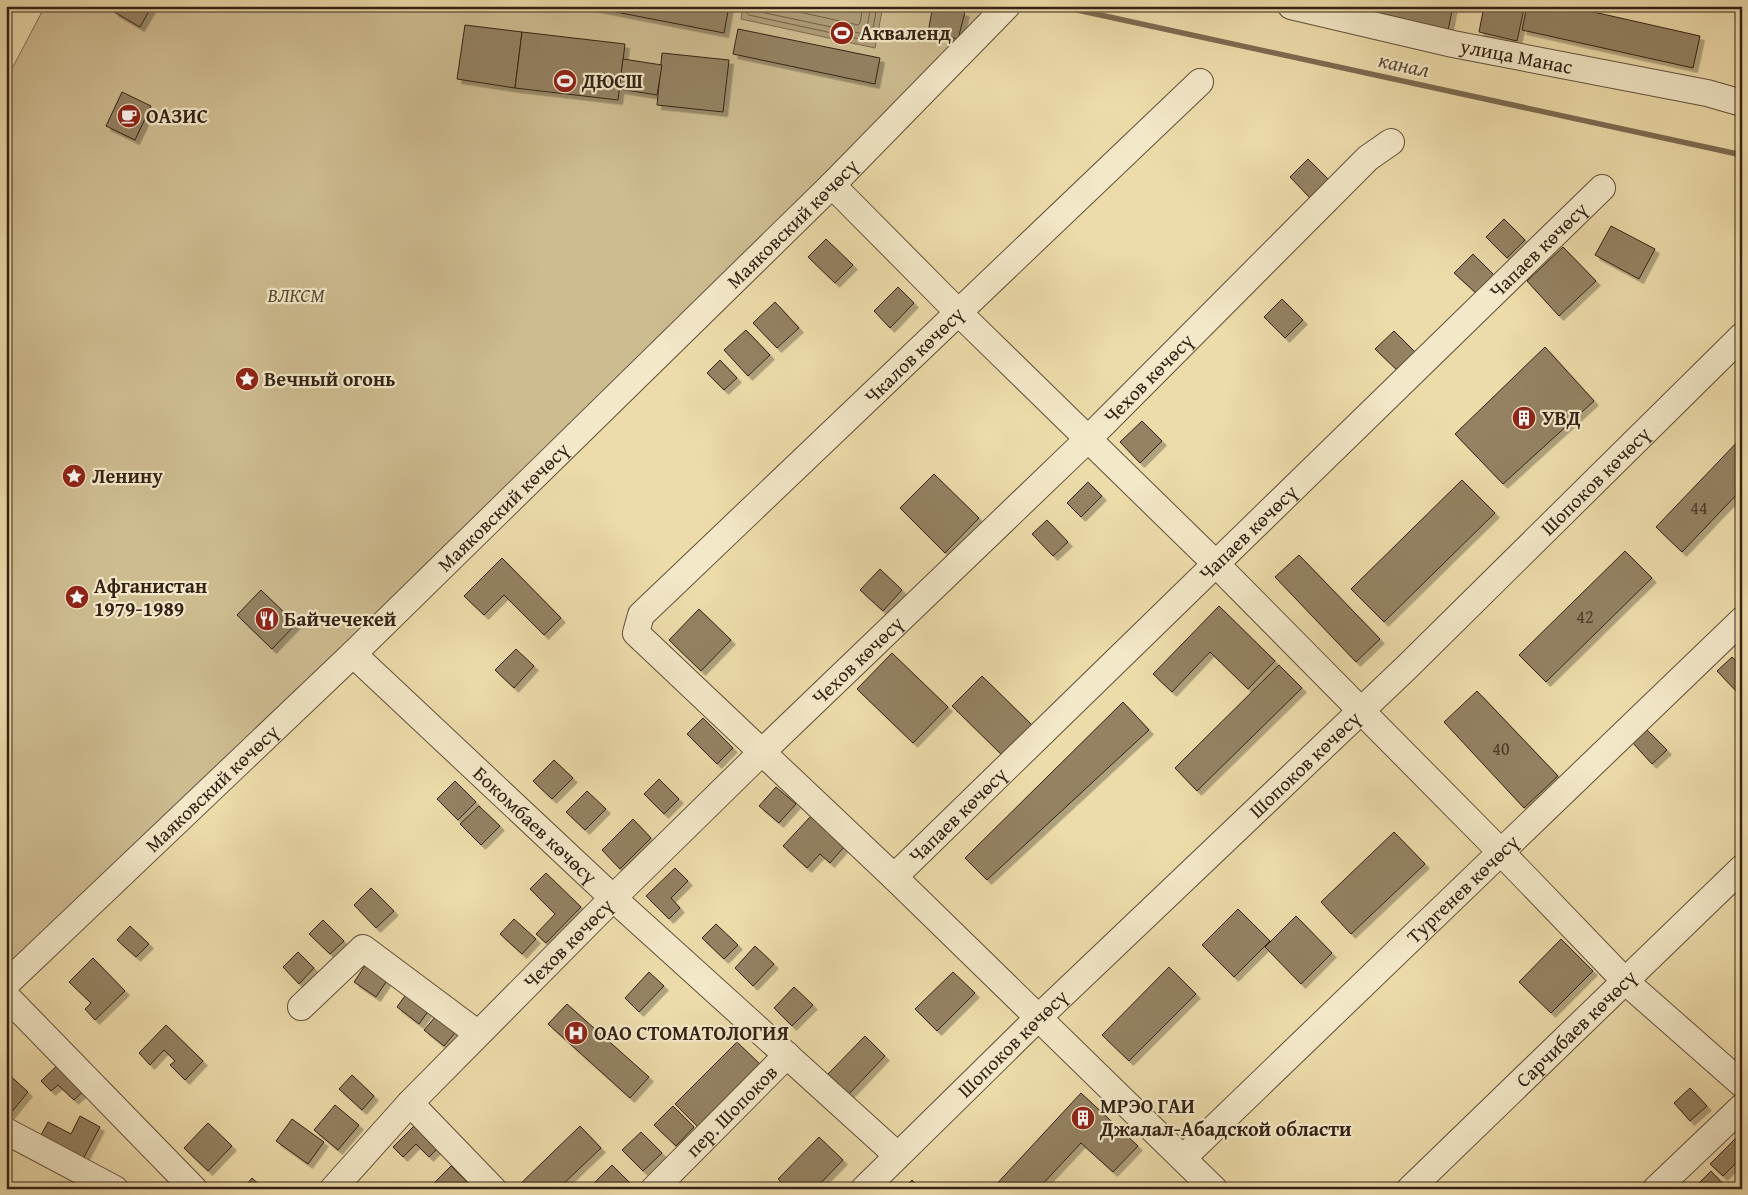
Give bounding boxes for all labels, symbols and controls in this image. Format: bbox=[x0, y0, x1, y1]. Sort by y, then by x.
place label: Акваленд bbox=[860, 18, 951, 47]
sports icon: Акваленд bbox=[829, 20, 855, 46]
street label: улица Манас bbox=[1457, 31, 1575, 81]
water label: канал bbox=[1376, 44, 1433, 85]
place label: ДЮСШ bbox=[581, 66, 643, 95]
sports icon: ДЮСШ bbox=[552, 68, 578, 94]
place label: ОАЗИС bbox=[146, 101, 208, 130]
cafe icon: ОАЗИС bbox=[116, 103, 142, 129]
street label: Маяковский көчөсү bbox=[720, 151, 865, 295]
street label: Чапаев көчөсү bbox=[1482, 195, 1594, 304]
park label: ВЛКСМ bbox=[267, 280, 325, 309]
street label: Чкалов көчөсү bbox=[857, 299, 970, 410]
street label: Чехов көчөсү bbox=[1096, 326, 1200, 430]
place label: Вечный огонь bbox=[264, 364, 395, 393]
place icon: Вечный огонь bbox=[234, 366, 260, 392]
place label: УВД bbox=[1542, 403, 1581, 432]
building icon: УВД bbox=[1511, 405, 1537, 431]
street label: Шопоков көчөсү bbox=[1533, 419, 1657, 542]
street label: Маяковский көчөсү bbox=[430, 435, 576, 578]
place label: Ленину bbox=[92, 461, 163, 490]
place icon: Ленину bbox=[61, 463, 87, 489]
street label: Чапаев көчөсү bbox=[1192, 477, 1304, 587]
house number: 44 bbox=[1690, 494, 1708, 521]
place label: Афганистан 1979-1989 bbox=[94, 571, 207, 623]
place icon: Афганистан 1979-1989 bbox=[64, 584, 90, 610]
house number: 42 bbox=[1576, 603, 1594, 630]
place label: Байчечекей bbox=[284, 604, 397, 633]
restaurant icon: Байчечекей bbox=[254, 606, 280, 632]
street label: Чехов көчөсү bbox=[805, 609, 910, 711]
street label: Шопоков көчөсү bbox=[1242, 703, 1367, 824]
street label: Маяковский көчөсү bbox=[138, 717, 285, 859]
house number: 40 bbox=[1492, 735, 1510, 762]
street label: Бокомбаев көчөсү bbox=[467, 759, 605, 891]
street label: Чапаев көчөсү bbox=[902, 760, 1013, 869]
street label: Тургенев көчөсү bbox=[1399, 827, 1525, 950]
street label: Чехов көчөсү bbox=[516, 891, 620, 995]
street label: Сарчибаев көчөсү bbox=[1509, 962, 1643, 1093]
street label: Шопоков көчөсү bbox=[950, 982, 1074, 1104]
place label: ОАО СТОМАТОЛОГИЯ bbox=[594, 1018, 789, 1047]
hospital icon: ОАО СТОМАТОЛОГИЯ bbox=[563, 1020, 589, 1046]
street label: пер. Шопоков bbox=[679, 1058, 784, 1163]
place label: МРЭО ГАИ Джалал-Абадской области bbox=[1099, 1091, 1352, 1143]
building icon: МРЭО ГАИ Джалал-Абадской области bbox=[1070, 1105, 1096, 1131]

